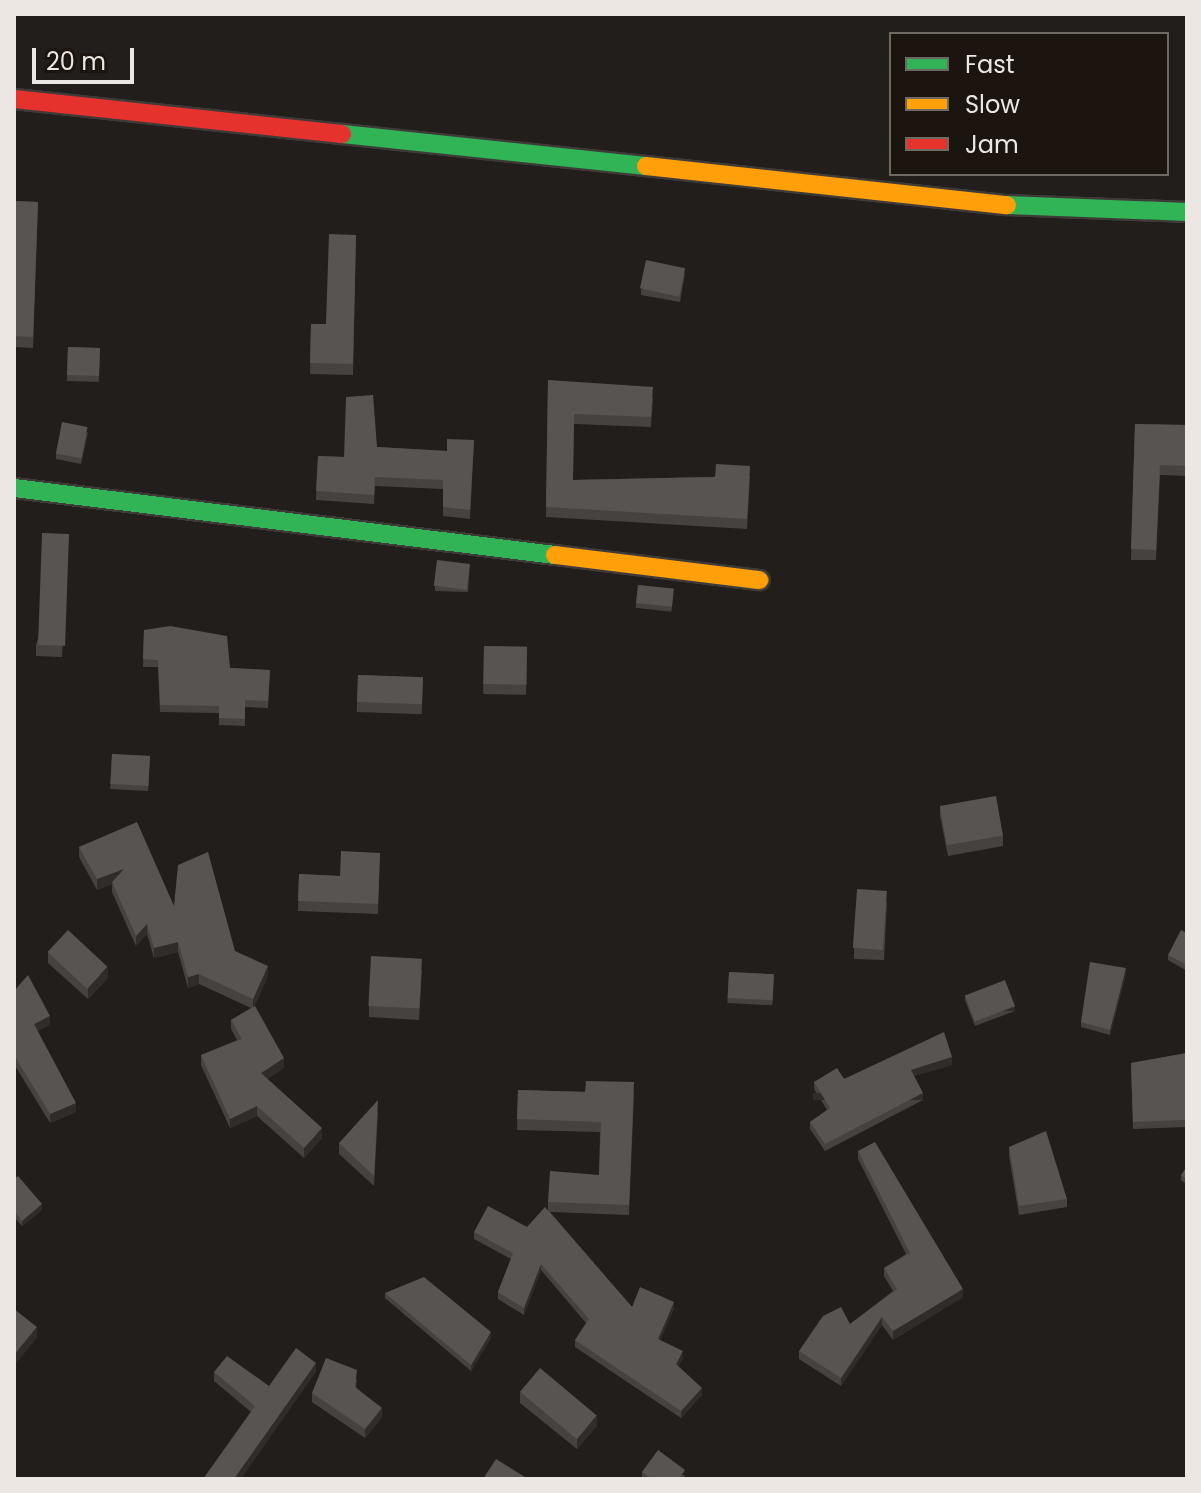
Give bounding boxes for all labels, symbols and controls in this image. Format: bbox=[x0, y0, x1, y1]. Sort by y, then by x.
scale bar bbox=[36, 32, 138, 82]
legend bbox=[889, 32, 1169, 176]
text: 20 m bbox=[46, 45, 106, 78]
text: Fast bbox=[965, 48, 1015, 81]
text: Slow bbox=[965, 88, 1020, 121]
text: Jam bbox=[965, 128, 1019, 161]

